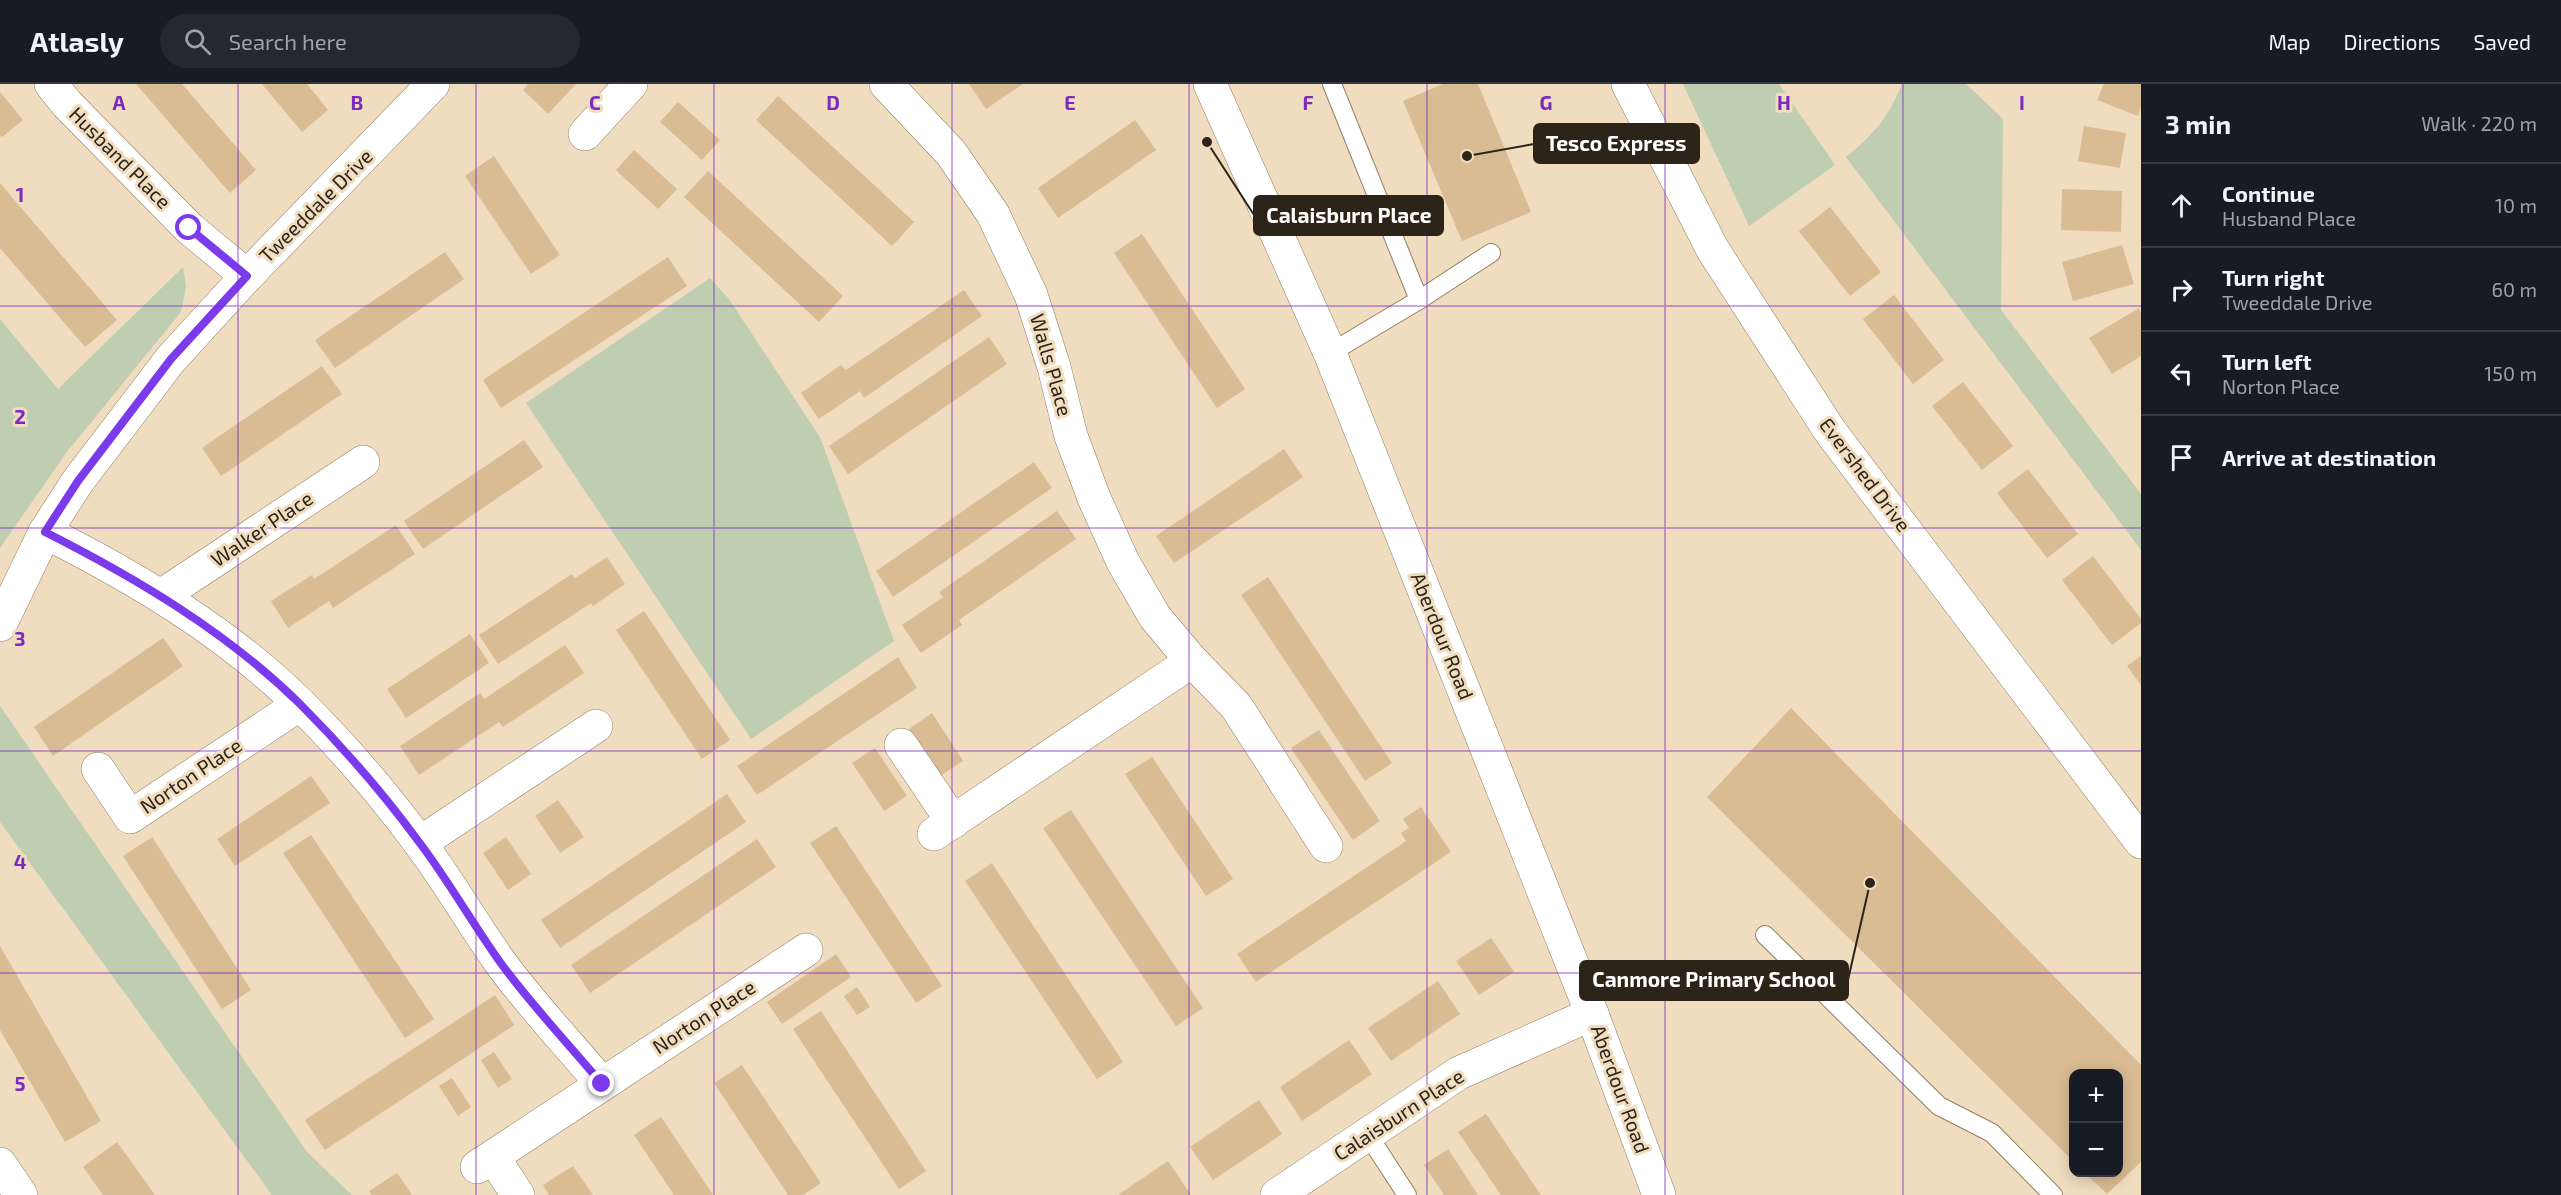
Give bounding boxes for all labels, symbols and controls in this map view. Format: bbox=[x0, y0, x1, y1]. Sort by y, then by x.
search box bbox=[160, 14, 580, 68]
text: Atlasly bbox=[30, 24, 124, 58]
icon: search bbox=[181, 25, 214, 58]
text: Search here bbox=[229, 28, 347, 54]
text: Map bbox=[2268, 29, 2311, 54]
text: Directions bbox=[2344, 29, 2440, 54]
text: Saved bbox=[2473, 29, 2531, 54]
text: A bbox=[112, 90, 126, 114]
text: B bbox=[351, 90, 363, 114]
text: C bbox=[589, 90, 601, 114]
text: D bbox=[826, 90, 840, 114]
text: E bbox=[1064, 90, 1076, 114]
text: F bbox=[1302, 90, 1314, 114]
text: G bbox=[1540, 90, 1552, 114]
text: H bbox=[1777, 90, 1791, 114]
text: I bbox=[2019, 90, 2025, 114]
street label: Husband Place bbox=[65, 101, 177, 213]
text: 3 min bbox=[2165, 108, 2231, 139]
text: Walk · 220 m bbox=[2421, 111, 2537, 135]
callout: Tesco Express bbox=[1534, 124, 1699, 163]
text: Tesco Express bbox=[1546, 130, 1686, 155]
street label: Tweeddale Drive bbox=[254, 144, 377, 267]
text: Continue bbox=[2222, 180, 2315, 206]
text: 1 bbox=[16, 182, 24, 206]
icon: ahead bbox=[2165, 189, 2198, 222]
text: 10 m bbox=[2495, 193, 2537, 217]
callout: Calaisburn Place bbox=[1254, 196, 1443, 235]
text: Calaisburn Place bbox=[1266, 202, 1432, 227]
text: Husband Place bbox=[2222, 206, 2356, 230]
route start bbox=[175, 214, 201, 240]
text: Turn right bbox=[2222, 264, 2324, 290]
icon: right bbox=[2165, 273, 2198, 306]
text: 60 m bbox=[2492, 277, 2537, 301]
text: Tweeddale Drive bbox=[2222, 290, 2373, 314]
street label: Walls Place bbox=[1026, 311, 1078, 419]
text: Turn left bbox=[2222, 348, 2311, 374]
icon: left bbox=[2165, 357, 2198, 390]
text: 150 m bbox=[2484, 361, 2537, 385]
text: Norton Place bbox=[2222, 374, 2340, 398]
text: 2 bbox=[14, 404, 26, 428]
street label: Evershed Drive bbox=[1815, 413, 1916, 536]
icon: arrive bbox=[2165, 441, 2198, 474]
text: Arrive at destination bbox=[2222, 444, 2436, 470]
street label: Walker Place bbox=[206, 485, 317, 571]
street label: Aberdour Road bbox=[1407, 569, 1479, 703]
text: 3 bbox=[14, 626, 26, 650]
street label: Norton Place bbox=[135, 732, 246, 818]
text: 4 bbox=[14, 849, 27, 873]
callout: Canmore Primary School bbox=[1580, 961, 1848, 1000]
text: Canmore Primary School bbox=[1592, 966, 1836, 992]
street label: Norton Place bbox=[648, 974, 759, 1058]
street label: Aberdour Road bbox=[1587, 1021, 1655, 1156]
street label: Calaisburn Place bbox=[1329, 1063, 1468, 1165]
map controls bbox=[2069, 1069, 2123, 1177]
button: + bbox=[2069, 1069, 2123, 1123]
route end bbox=[588, 1070, 614, 1096]
text: 5 bbox=[14, 1071, 26, 1095]
button: − bbox=[2069, 1123, 2123, 1177]

